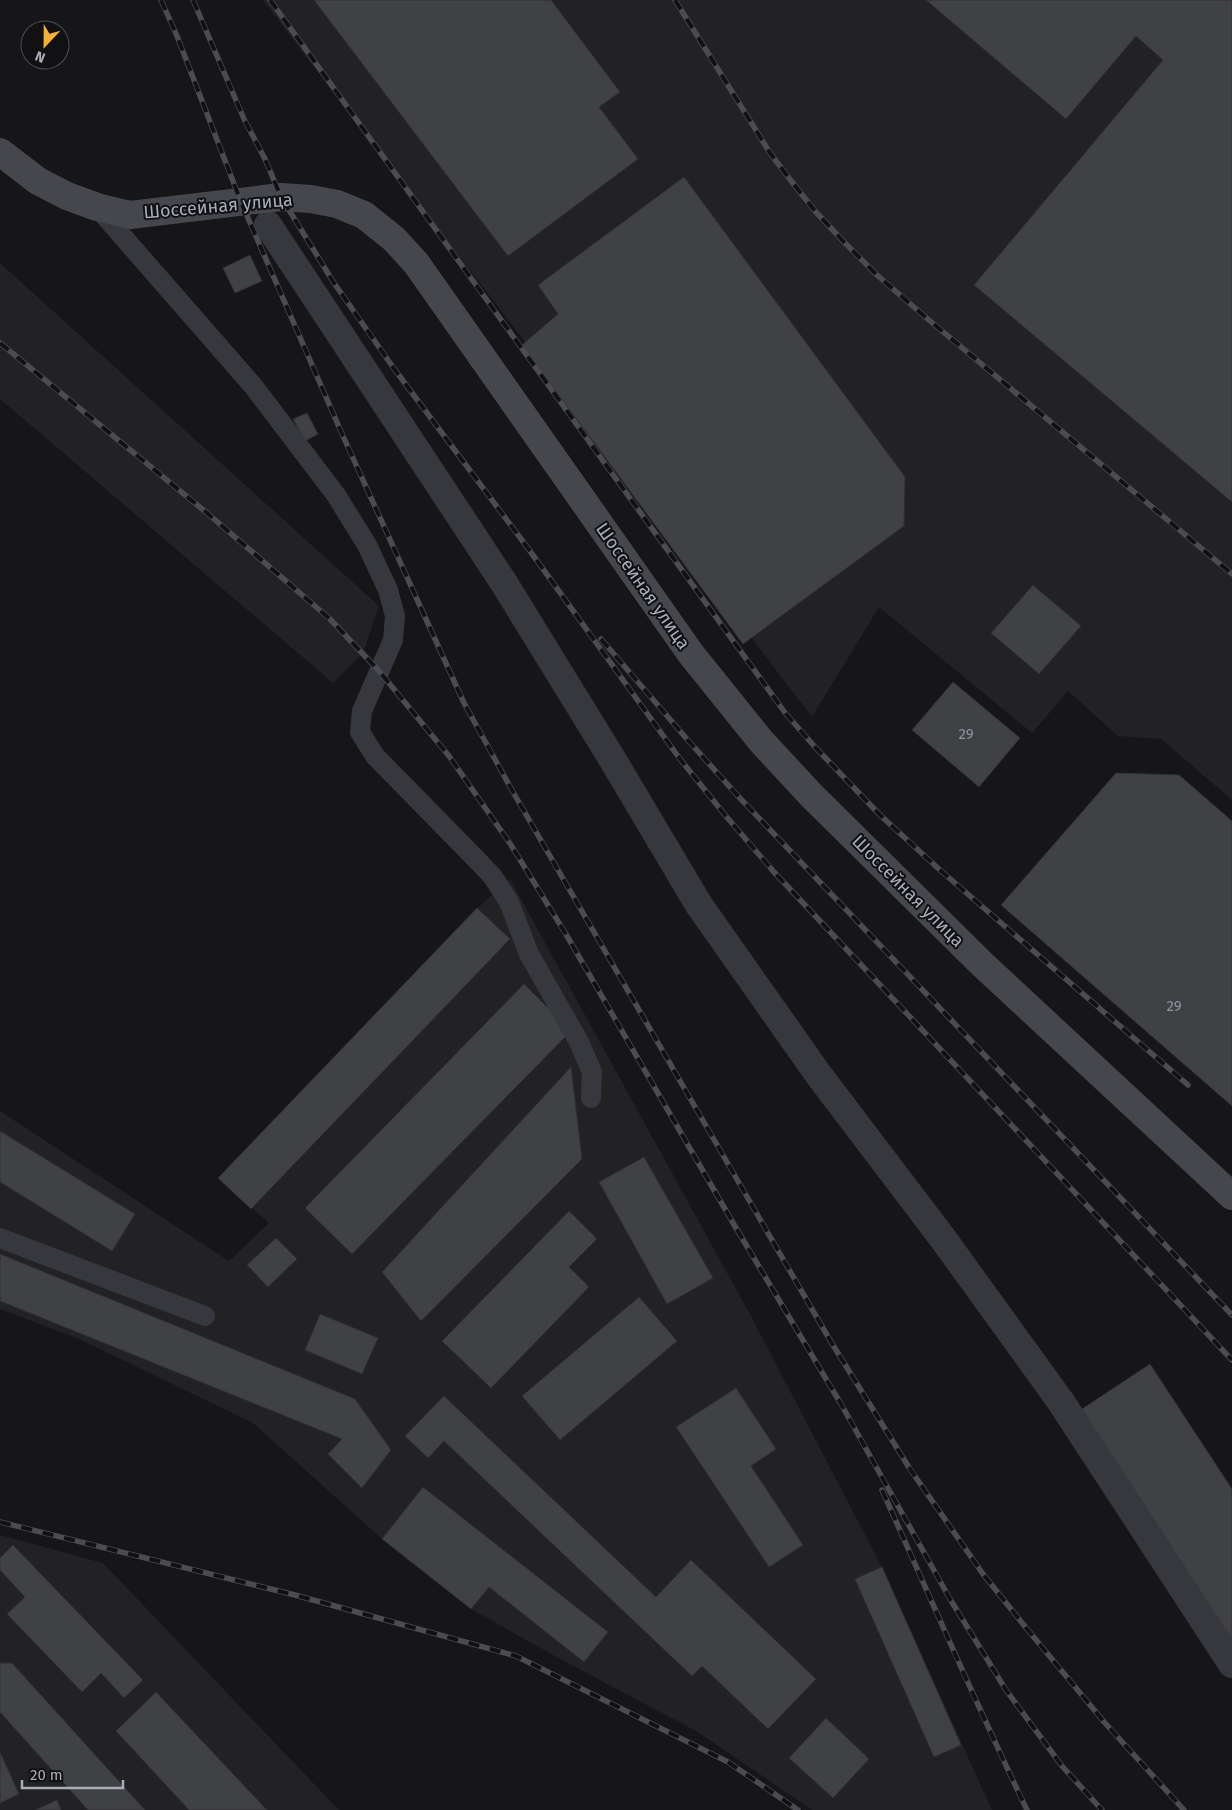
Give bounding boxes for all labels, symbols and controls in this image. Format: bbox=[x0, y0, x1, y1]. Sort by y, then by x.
north arrow bbox=[20, 20, 70, 70]
text: N bbox=[33, 47, 48, 66]
street label: Шоссейная улица bbox=[143, 189, 293, 223]
street label: Шоссейная улица bbox=[591, 518, 695, 654]
house number: 29 bbox=[958, 725, 974, 743]
street label: Шоссейная улица bbox=[847, 830, 969, 952]
house number: 29 bbox=[1166, 997, 1182, 1015]
scale bar bbox=[22, 1758, 124, 1790]
text: 20 m bbox=[30, 1766, 63, 1784]

